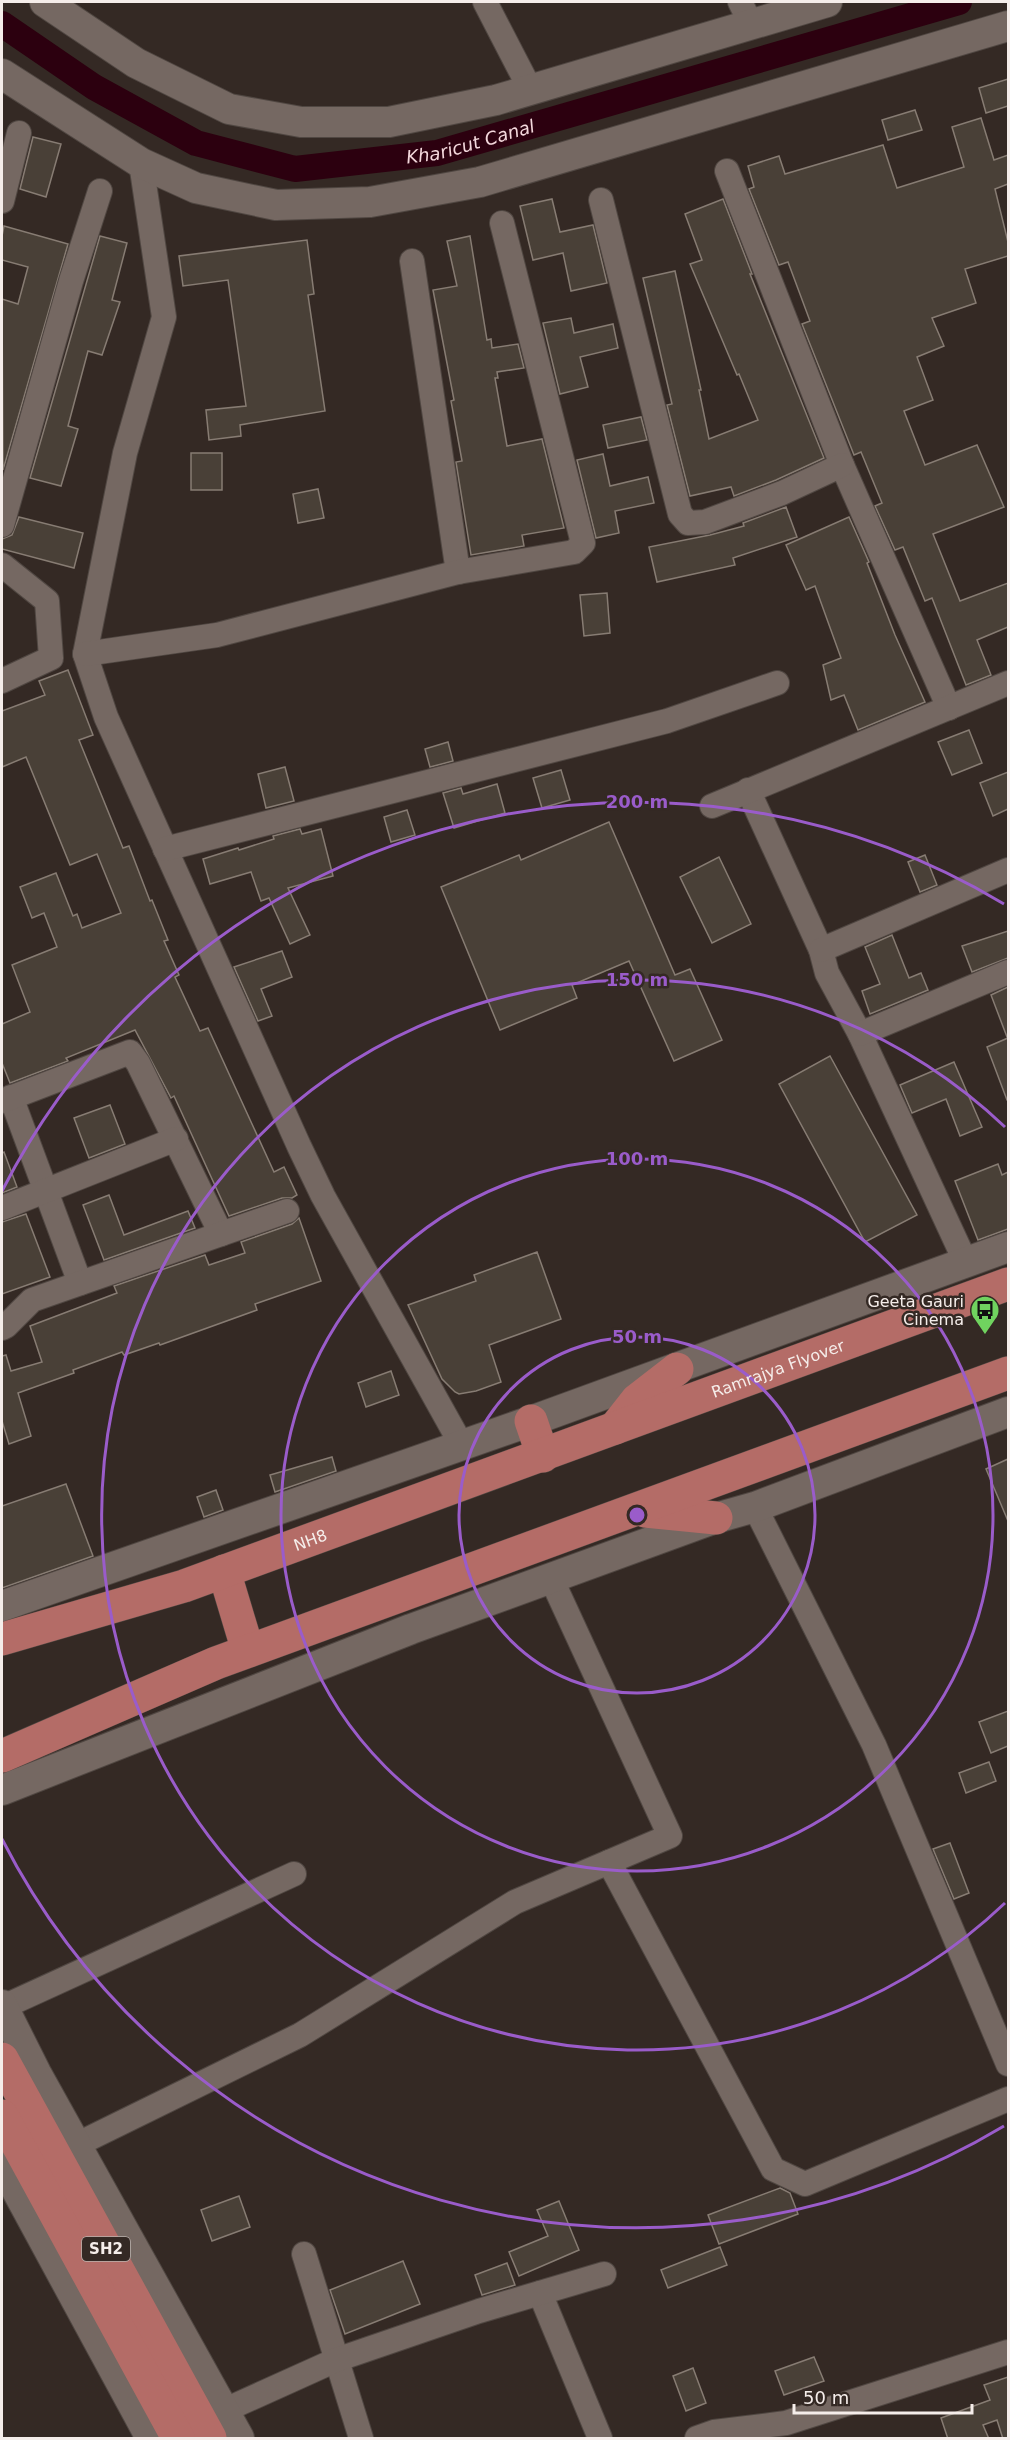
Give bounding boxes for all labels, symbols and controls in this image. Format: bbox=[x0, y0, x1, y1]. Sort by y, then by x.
water label: Kharicut Canal bbox=[405, 115, 537, 167]
text: 200 m bbox=[606, 791, 668, 812]
text: 150 m bbox=[606, 969, 668, 990]
text: 100 m bbox=[606, 1148, 668, 1169]
place label: Geeta Gauri Cinema bbox=[867, 1292, 964, 1329]
bus stop icon: Geeta Gauri Cinema bbox=[969, 1294, 1001, 1336]
text: 50 m bbox=[612, 1326, 662, 1347]
street label: Ramrajya Flyover bbox=[709, 1335, 847, 1401]
centre of rings bbox=[627, 1505, 647, 1525]
street label: NH8 bbox=[291, 1525, 330, 1555]
road number: SH2 bbox=[82, 2237, 130, 2261]
scale bar bbox=[794, 2377, 972, 2415]
text: 50 m bbox=[803, 2387, 849, 2408]

